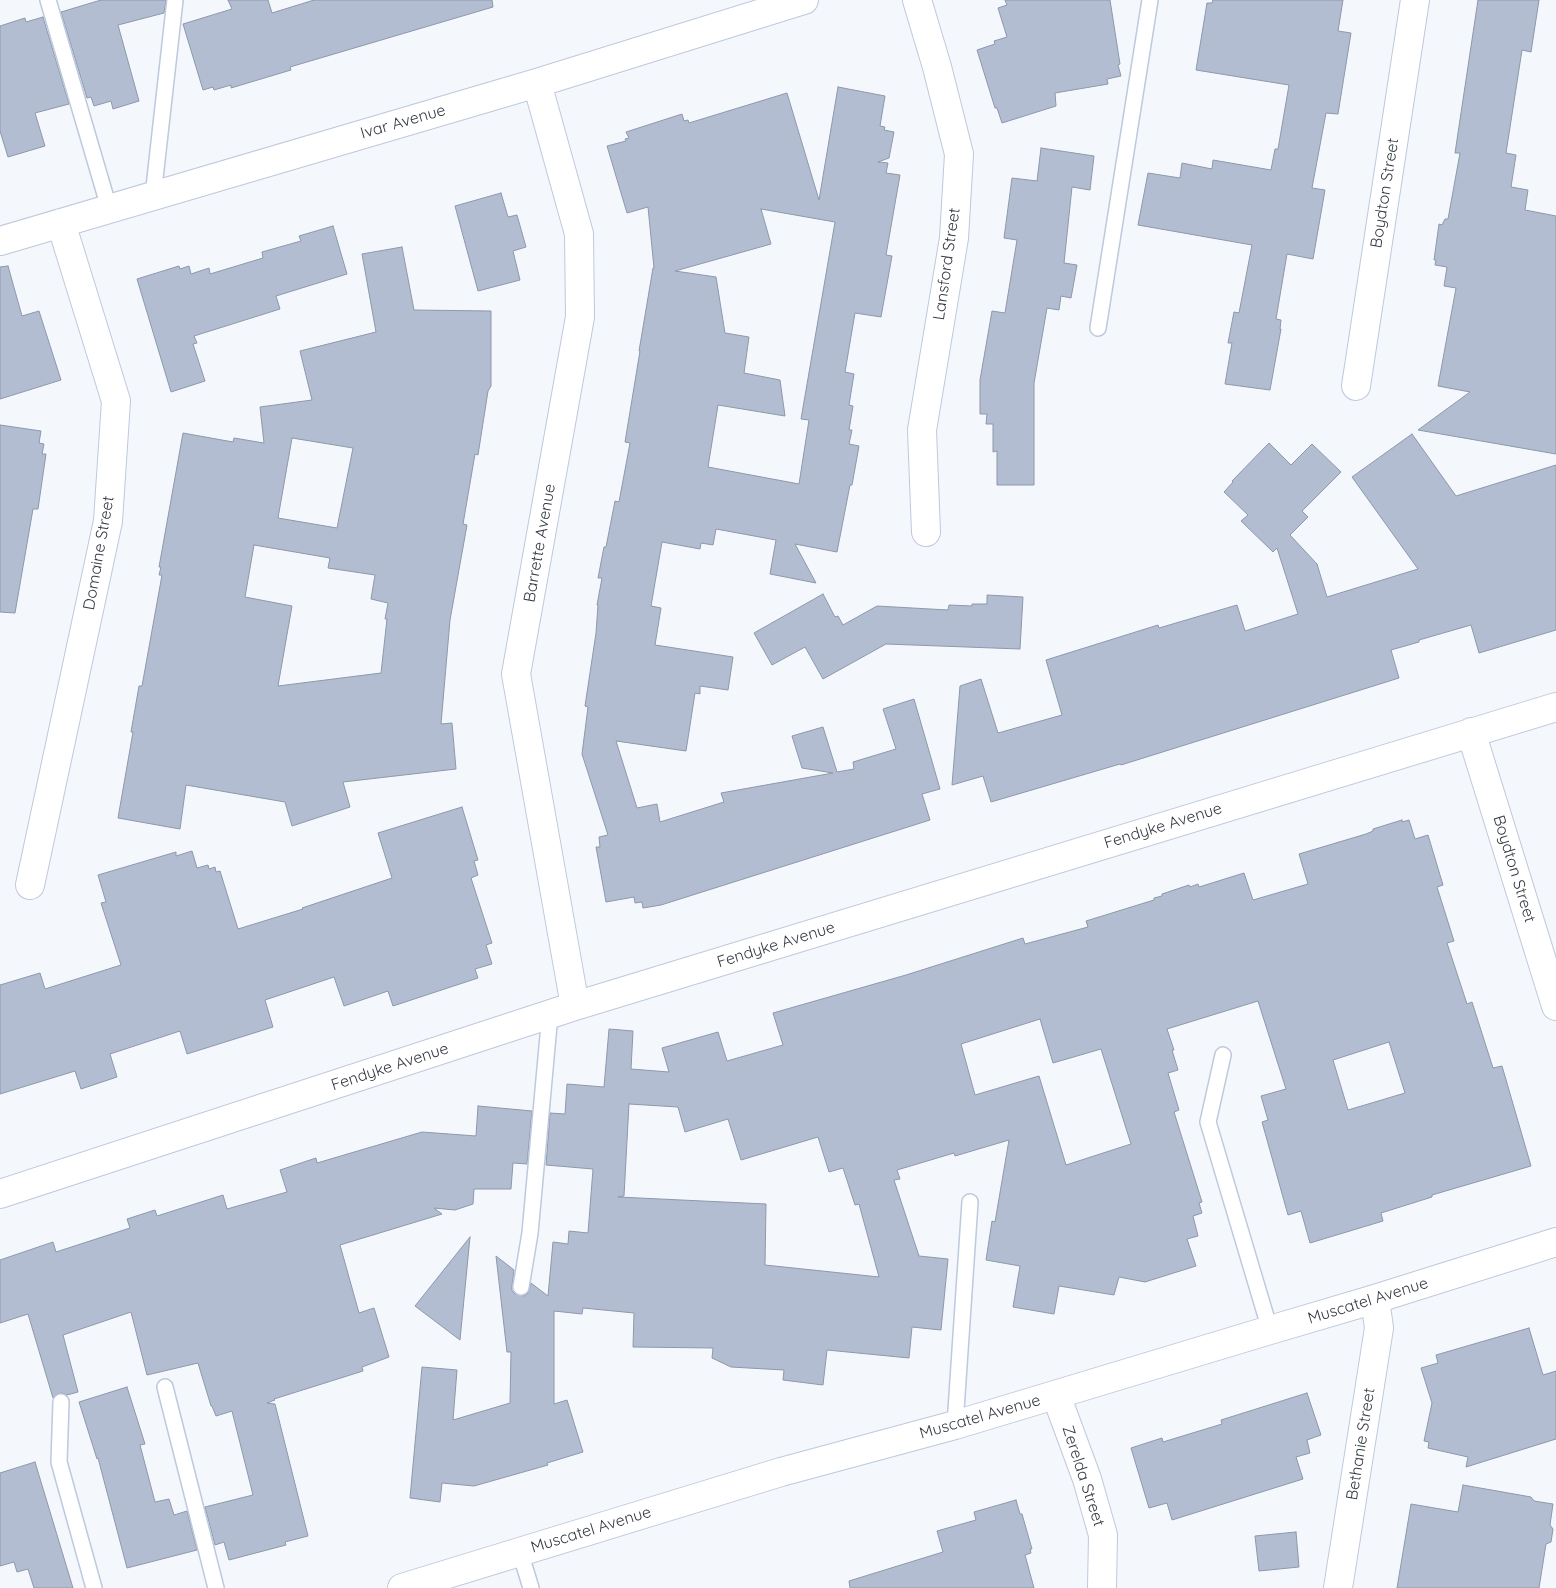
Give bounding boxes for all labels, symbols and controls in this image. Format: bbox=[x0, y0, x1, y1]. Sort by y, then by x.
street label: Ivar Avenue bbox=[358, 101, 448, 143]
street label: Boydton Street bbox=[1367, 137, 1403, 249]
street label: Lansford Street bbox=[930, 207, 964, 321]
street label: Barrette Avenue bbox=[520, 482, 560, 604]
street label: Domaine Street bbox=[80, 495, 118, 611]
street label: Fendyke Avenue bbox=[1102, 799, 1224, 853]
street label: Boydton Street bbox=[1489, 813, 1539, 925]
street label: Fendyke Avenue bbox=[715, 918, 837, 972]
street label: Fendyke Avenue bbox=[329, 1039, 451, 1095]
street label: Muscatel Avenue bbox=[1305, 1274, 1431, 1328]
street label: Bethanie Street bbox=[1343, 1386, 1379, 1502]
street label: Muscatel Avenue bbox=[917, 1391, 1043, 1443]
street label: Zerelda Street bbox=[1058, 1423, 1108, 1529]
street label: Muscatel Avenue bbox=[528, 1503, 654, 1557]

